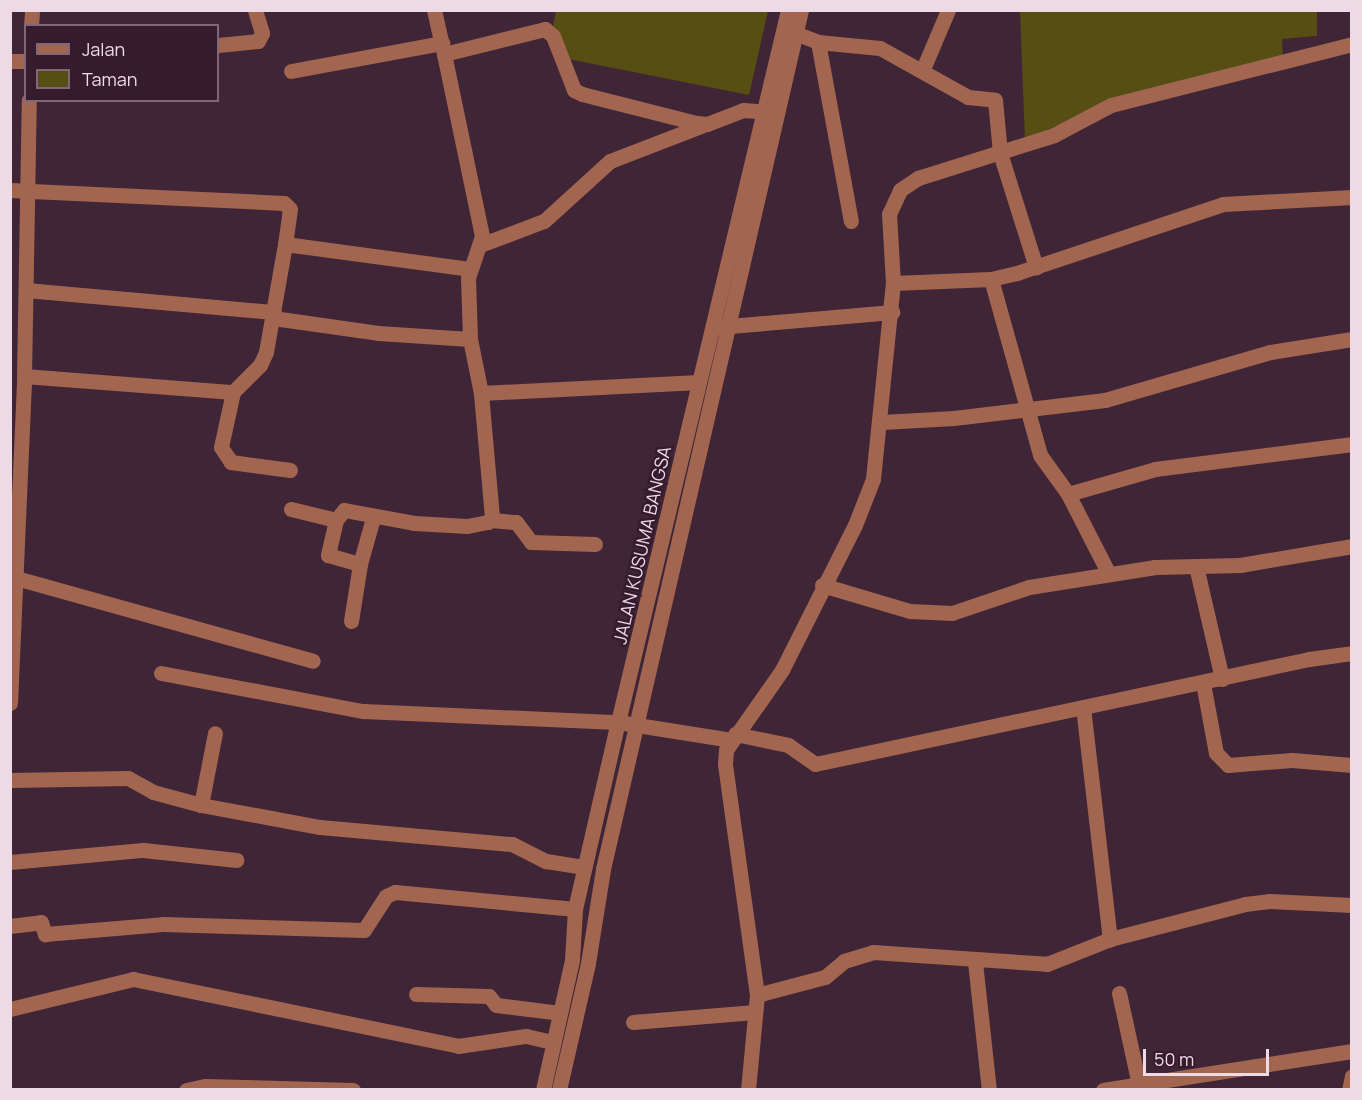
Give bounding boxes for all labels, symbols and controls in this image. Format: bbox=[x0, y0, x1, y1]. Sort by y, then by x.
legend bbox=[24, 24, 219, 102]
text: Jalan bbox=[82, 37, 125, 61]
text: Taman bbox=[82, 67, 137, 91]
street label: JALAN KUSUMA BANGSA bbox=[609, 444, 675, 646]
scale bar bbox=[1146, 1037, 1272, 1075]
text: 50 m bbox=[1154, 1047, 1194, 1071]

